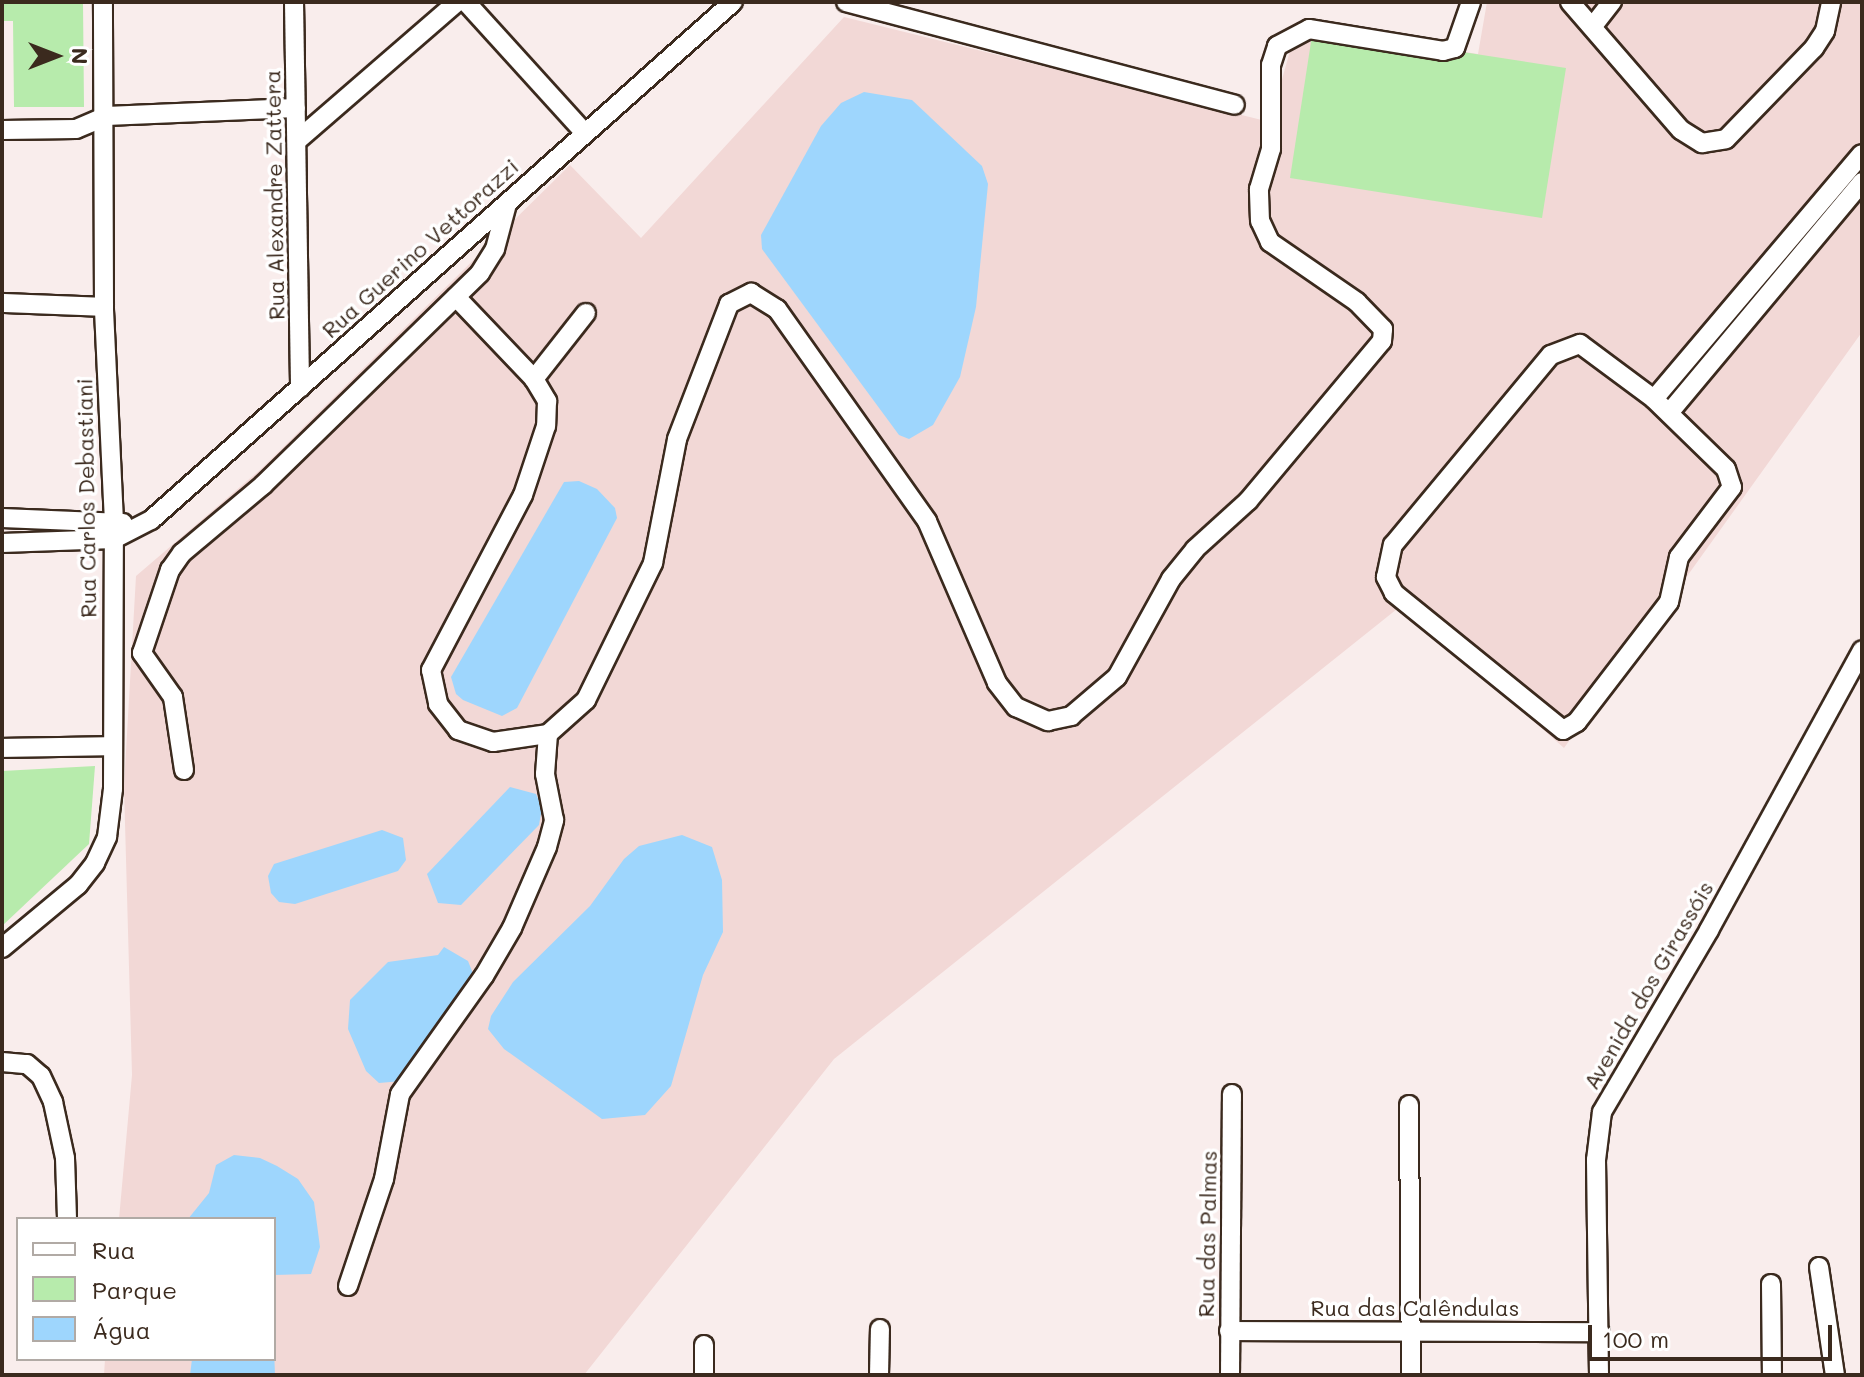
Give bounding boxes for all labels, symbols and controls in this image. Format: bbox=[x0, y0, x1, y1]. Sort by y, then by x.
north arrow bbox=[16, 16, 96, 96]
text: N bbox=[66, 48, 95, 64]
street label: Rua Alexandre Zattera bbox=[259, 70, 289, 320]
street label: Rua Guerino Vettorazzi bbox=[316, 153, 524, 343]
street label: Rua Carlos Debastiani bbox=[71, 378, 101, 618]
street label: Avenida dos Girassóis bbox=[1578, 876, 1718, 1094]
street label: Rua das Palmas bbox=[1192, 1150, 1222, 1318]
legend bbox=[16, 1217, 276, 1361]
text: Rua bbox=[92, 1234, 135, 1265]
text: Parque bbox=[92, 1274, 177, 1305]
street label: Rua das Calêndulas bbox=[1311, 1295, 1519, 1321]
scale bar bbox=[1592, 1309, 1836, 1359]
text: Água bbox=[92, 1314, 151, 1345]
text: 100 m bbox=[1602, 1323, 1669, 1354]

